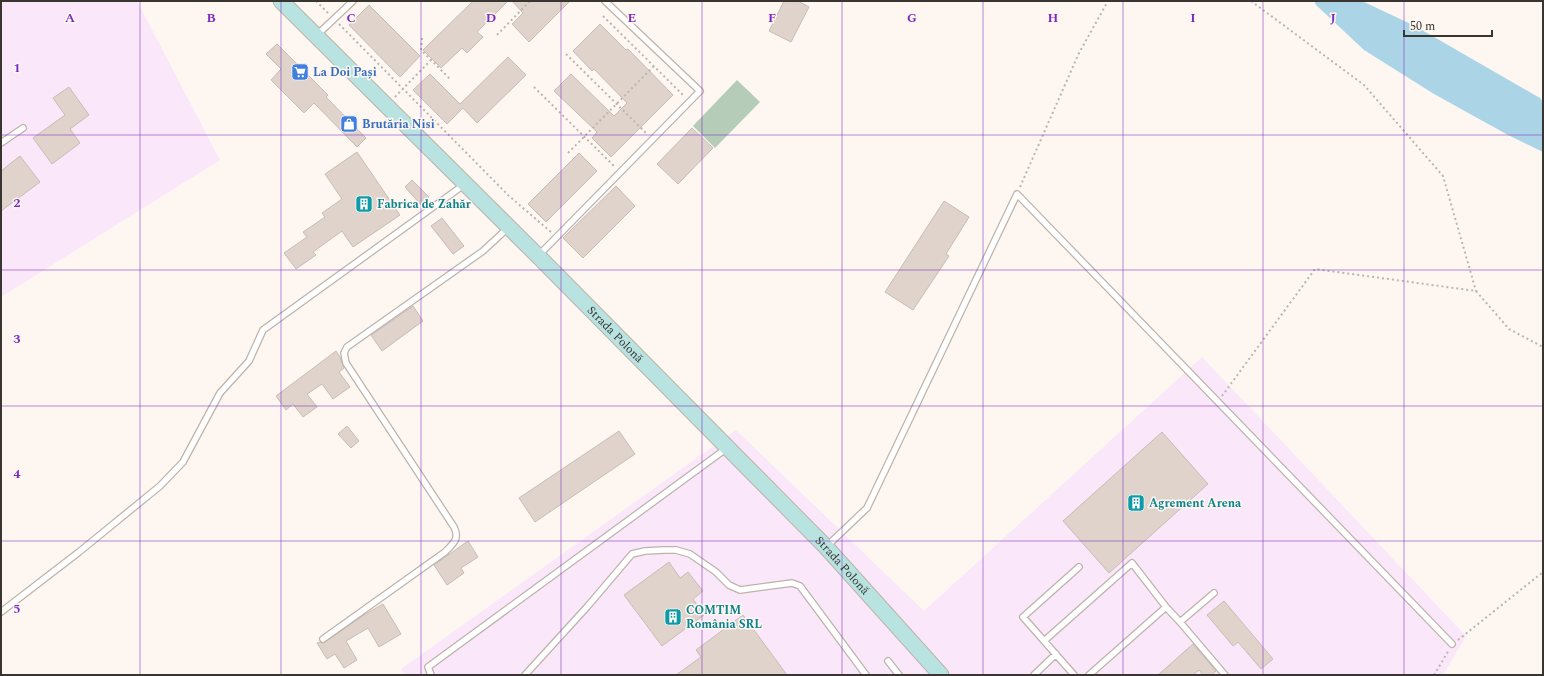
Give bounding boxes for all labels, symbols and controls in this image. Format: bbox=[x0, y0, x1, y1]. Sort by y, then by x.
text: A bbox=[65, 8, 75, 28]
text: B bbox=[206, 8, 216, 28]
text: C bbox=[346, 8, 356, 28]
text: D bbox=[486, 8, 496, 28]
text: E bbox=[628, 8, 637, 28]
text: F bbox=[768, 8, 776, 28]
text: G bbox=[907, 8, 917, 28]
text: H bbox=[1048, 8, 1059, 28]
text: I bbox=[1190, 8, 1196, 28]
text: J bbox=[1330, 8, 1336, 28]
scale bar bbox=[1404, 12, 1492, 38]
text: 50 m bbox=[1410, 17, 1435, 36]
text: 1 bbox=[13, 58, 21, 78]
supermarket icon: La Doi Pași bbox=[290, 62, 310, 82]
place label: La Doi Pași bbox=[313, 63, 377, 82]
shop icon: Brutăria Nisi bbox=[339, 114, 359, 134]
place label: Brutăria Nisi bbox=[362, 115, 435, 134]
text: 2 bbox=[13, 193, 21, 213]
building icon: Fabrica de Zahăr bbox=[354, 194, 374, 214]
place label: Fabrica de Zahăr bbox=[377, 195, 472, 214]
street label: Strada Polonă bbox=[582, 302, 648, 368]
text: 3 bbox=[13, 329, 21, 349]
text: 4 bbox=[13, 464, 21, 484]
building icon: Agrement Arena bbox=[1126, 493, 1146, 513]
place label: Agrement Arena bbox=[1149, 494, 1242, 513]
street label: Strada Polonă bbox=[810, 532, 874, 600]
text: 5 bbox=[13, 599, 21, 619]
place label: COMTIM România SRL bbox=[686, 601, 762, 634]
building icon: COMTIM România SRL bbox=[663, 607, 683, 627]

